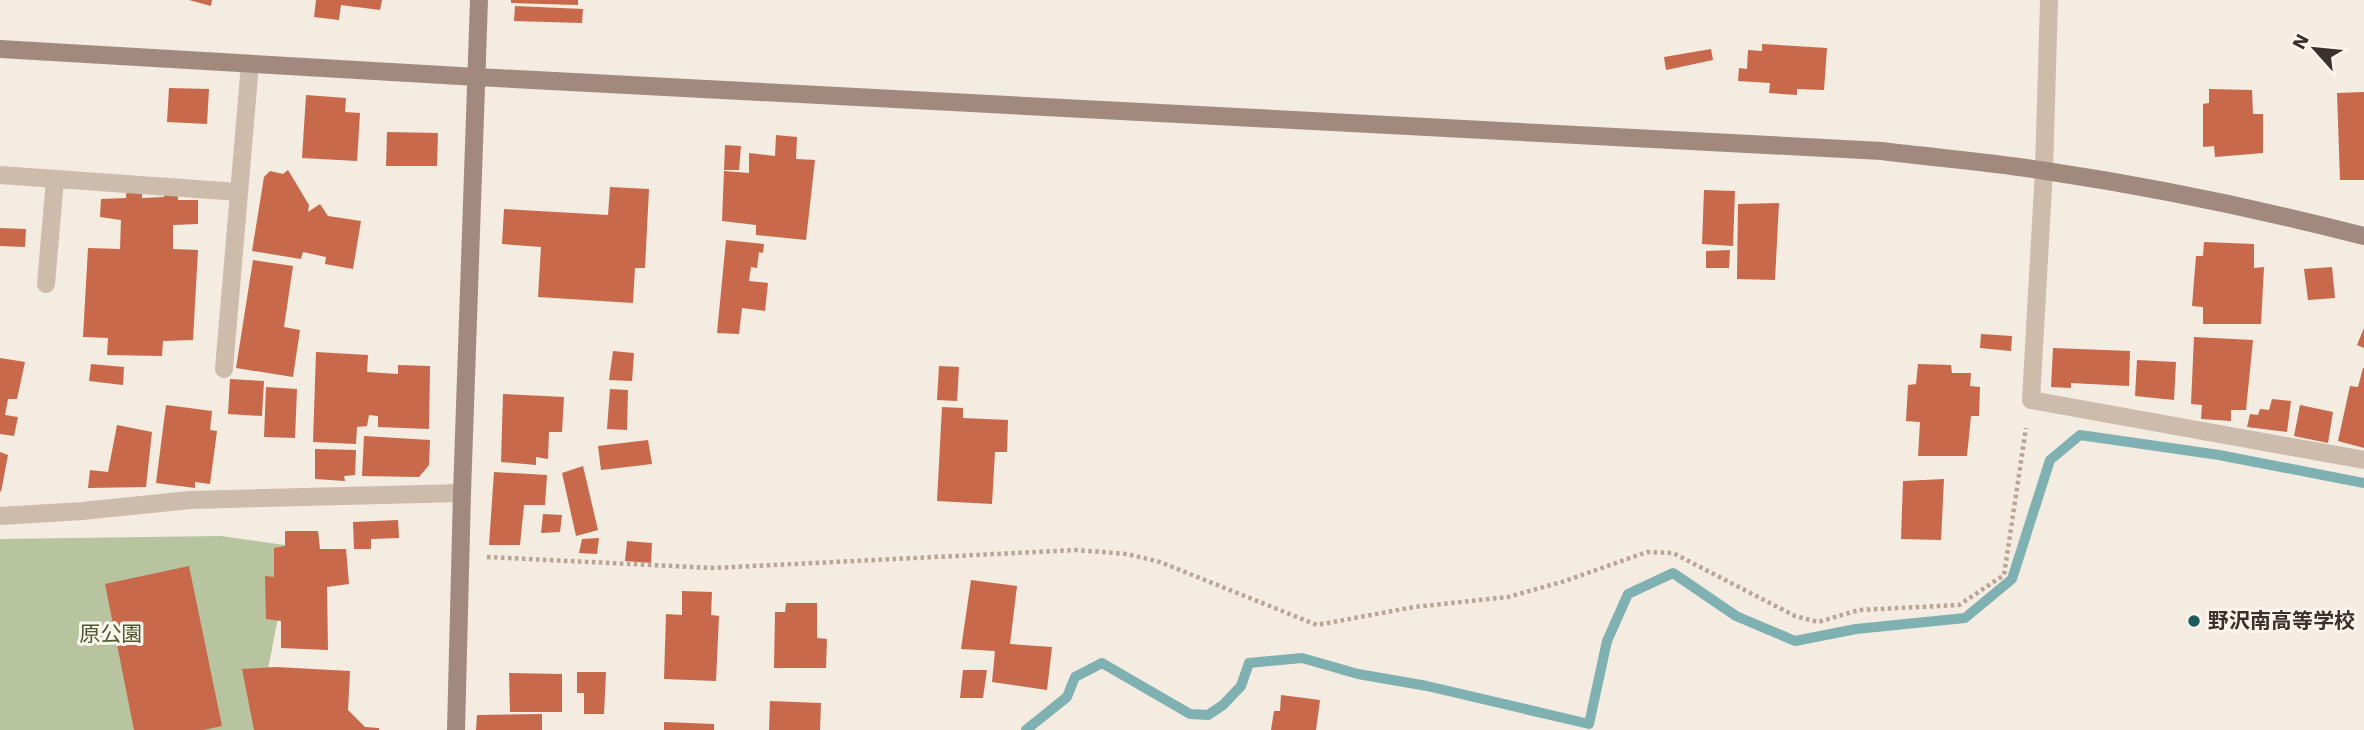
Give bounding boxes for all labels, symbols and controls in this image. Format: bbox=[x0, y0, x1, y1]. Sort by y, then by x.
north arrow bbox=[2280, 14, 2350, 84]
text: N bbox=[2287, 30, 2314, 53]
place label: 野沢南高等学校 bbox=[2208, 608, 2355, 633]
marker: 野沢南高等学校 bbox=[2186, 613, 2202, 629]
park label: 原公園 bbox=[80, 621, 143, 646]

